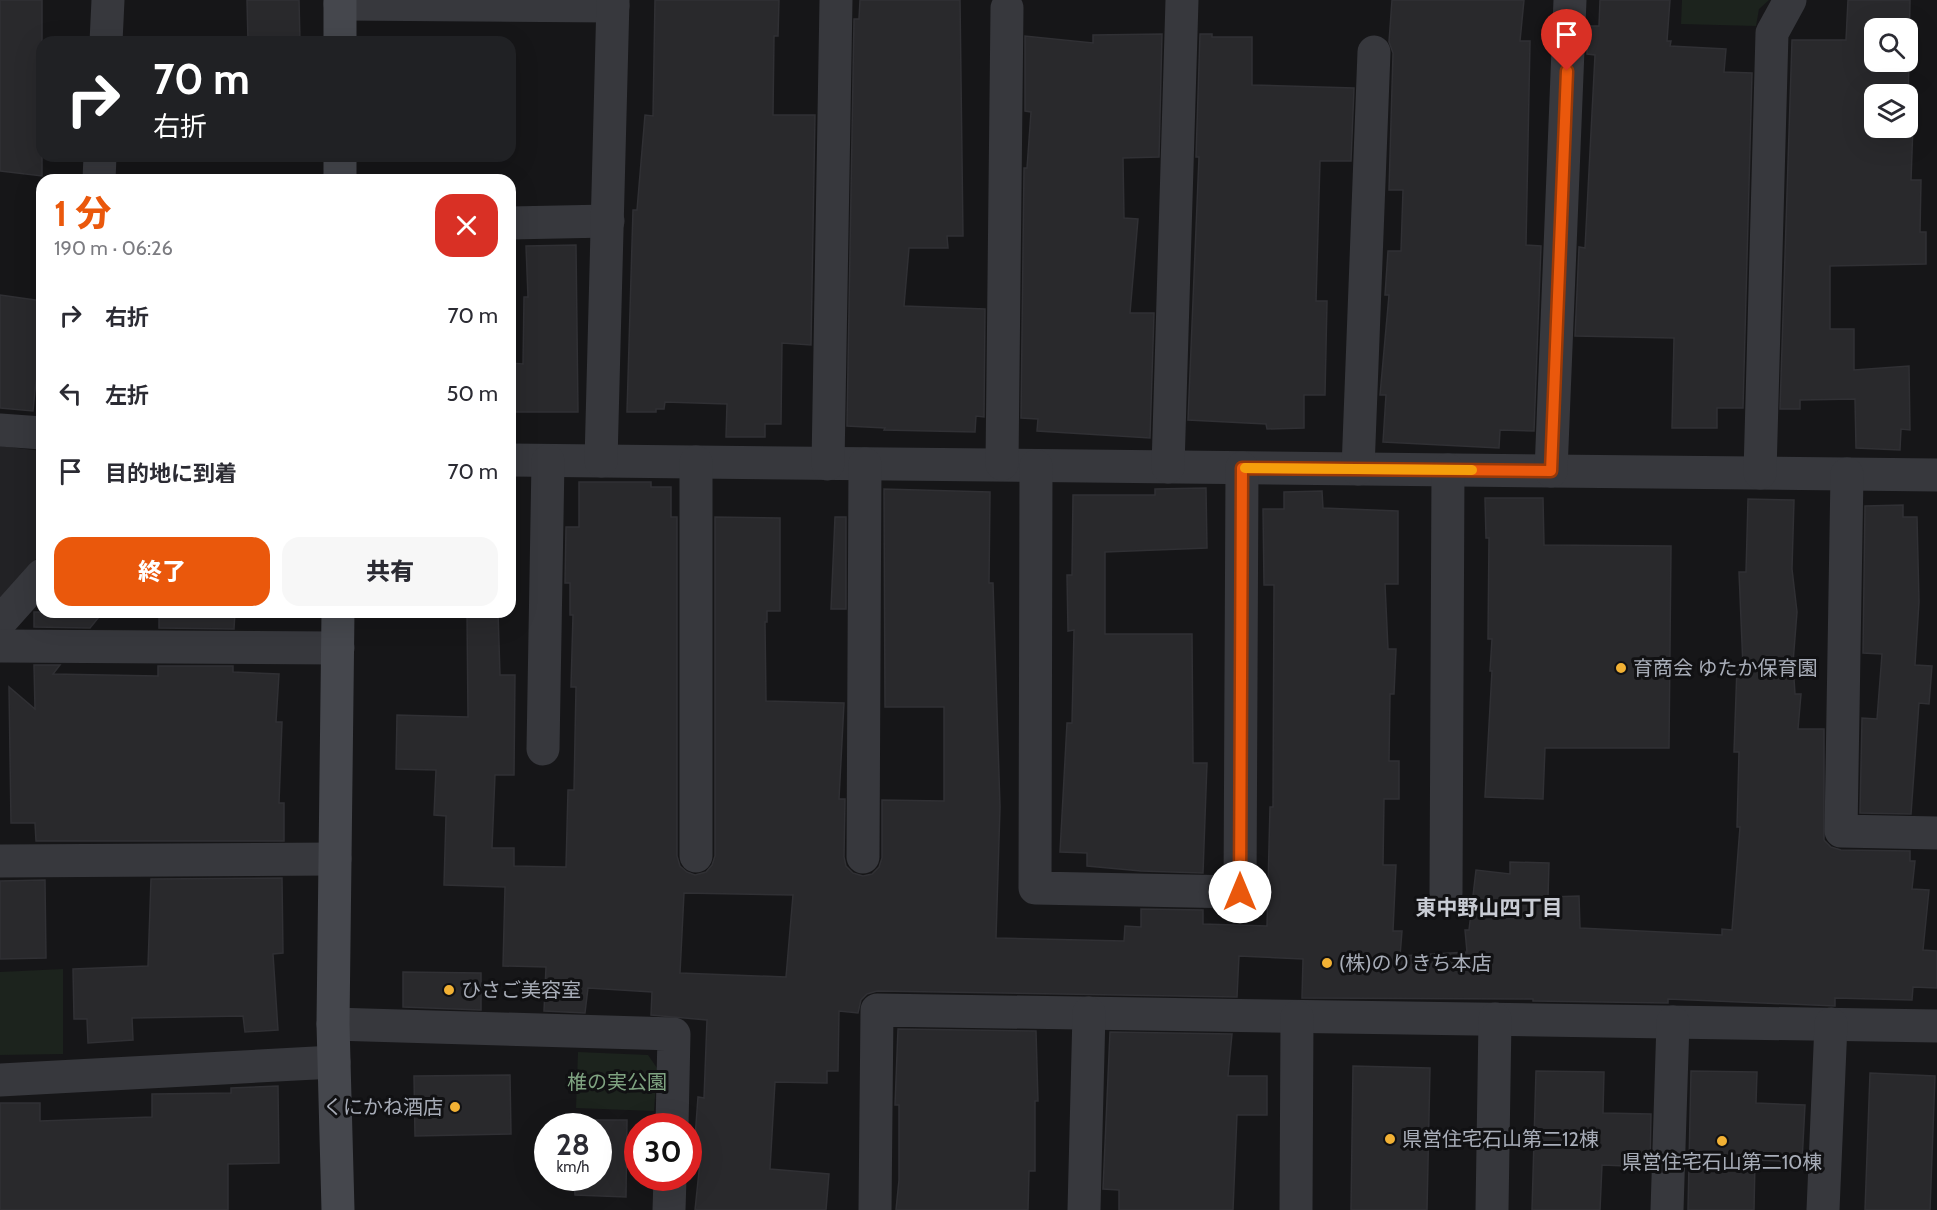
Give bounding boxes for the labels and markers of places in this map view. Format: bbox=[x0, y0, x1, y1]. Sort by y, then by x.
pin bbox=[1541, 9, 1592, 71]
place label: 育商会 ゆたか保育園 bbox=[1633, 656, 1818, 680]
marker: 育商会 ゆたか保育園 bbox=[1614, 661, 1628, 675]
place label: (株)のりきち本店 bbox=[1339, 951, 1492, 975]
marker: (株)のりきち本店 bbox=[1320, 956, 1334, 970]
place label: ひさご美容室 bbox=[461, 978, 581, 1002]
marker: ひさご美容室 bbox=[442, 983, 456, 997]
place label: くにかね酒店 bbox=[323, 1095, 443, 1119]
marker: くにかね酒店 bbox=[448, 1100, 462, 1114]
place label: 県営住宅石山第二12棟 bbox=[1402, 1127, 1599, 1151]
marker: 県営住宅石山第二12棟 bbox=[1383, 1132, 1397, 1146]
marker: 県営住宅石山第二10棟 bbox=[1715, 1134, 1729, 1148]
place label: 県営住宅石山第二10棟 bbox=[1622, 1150, 1822, 1174]

